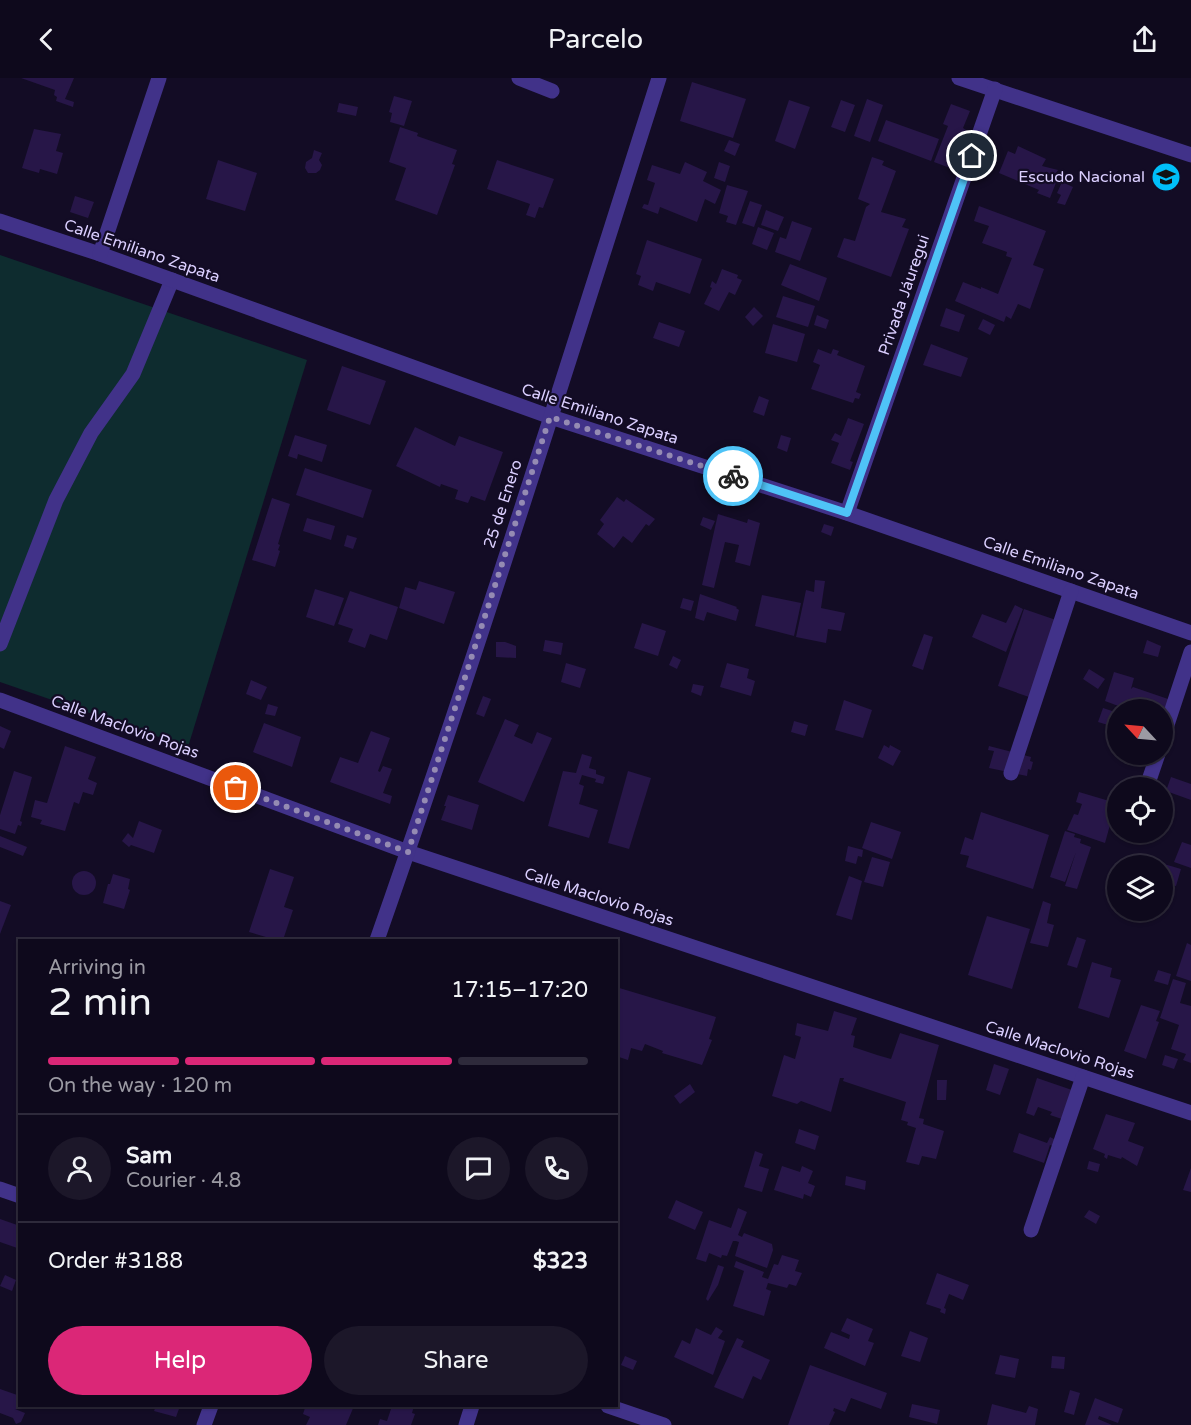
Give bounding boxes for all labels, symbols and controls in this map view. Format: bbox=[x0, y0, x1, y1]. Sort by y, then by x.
icon: back bbox=[30, 23, 63, 56]
text: Parcelo bbox=[548, 23, 643, 56]
icon: share bbox=[1128, 23, 1161, 56]
pin bbox=[946, 130, 997, 181]
icon: home bbox=[955, 139, 988, 172]
school or university icon: Escudo Nacional bbox=[1150, 161, 1182, 193]
place label: Escudo Nacional bbox=[1018, 167, 1145, 187]
street label: Calle Emiliano Zapata bbox=[61, 215, 223, 287]
street label: Privada Jáuregui bbox=[874, 232, 934, 358]
street label: Calle Emiliano Zapata bbox=[519, 379, 681, 449]
courier bbox=[703, 446, 763, 506]
street label: 25 de Enero bbox=[479, 457, 527, 551]
icon: bike bbox=[717, 460, 750, 493]
street label: Calle Emiliano Zapata bbox=[980, 532, 1142, 604]
street label: Calle Maclovio Rojas bbox=[48, 691, 202, 763]
north arrow bbox=[1107, 699, 1173, 765]
map controls bbox=[1107, 699, 1173, 921]
pin bbox=[210, 762, 261, 813]
icon: bag bbox=[219, 771, 252, 804]
button: locate bbox=[1107, 777, 1173, 843]
button: layers bbox=[1107, 855, 1173, 921]
street label: Calle Maclovio Rojas bbox=[522, 863, 676, 931]
text: Arriving in bbox=[48, 956, 146, 980]
text: 17:15–17:20 bbox=[451, 977, 588, 1003]
text: 2 min bbox=[48, 979, 152, 1026]
street label: Calle Maclovio Rojas bbox=[983, 1016, 1137, 1084]
text: On the way · 120 m bbox=[48, 1074, 232, 1098]
button: person bbox=[48, 1137, 111, 1200]
button: chat bbox=[447, 1137, 510, 1200]
button: phone bbox=[525, 1137, 588, 1200]
text: Sam bbox=[126, 1143, 172, 1169]
text: Courier · 4.8 bbox=[126, 1169, 241, 1193]
text: Order #3188 bbox=[48, 1248, 183, 1274]
text: $323 bbox=[533, 1248, 588, 1274]
button: Help bbox=[48, 1326, 312, 1395]
button: Share bbox=[324, 1326, 588, 1395]

